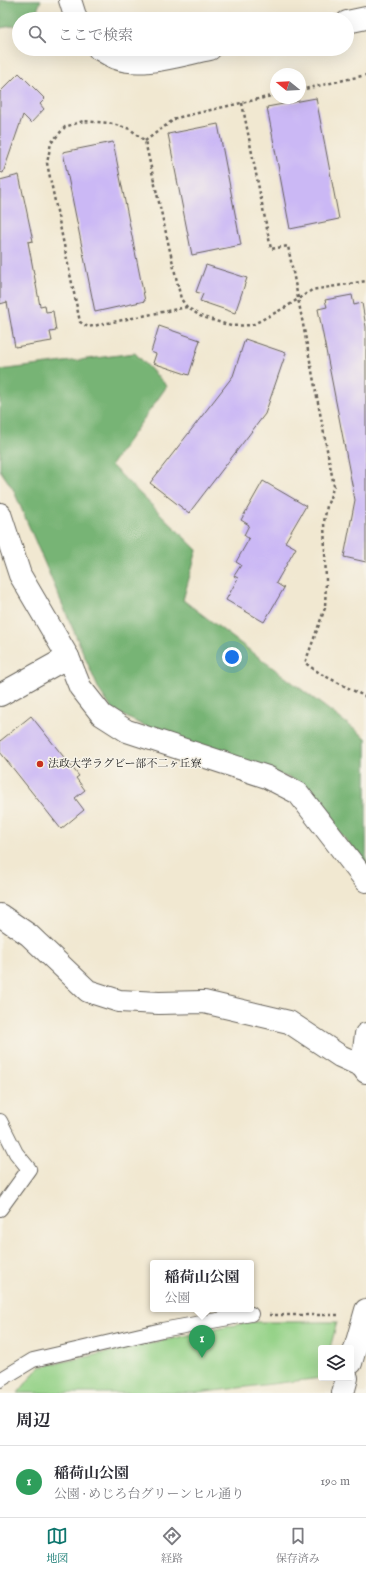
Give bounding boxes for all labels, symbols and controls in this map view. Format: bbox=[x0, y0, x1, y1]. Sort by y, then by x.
search box bbox=[12, 12, 354, 56]
icon: search bbox=[26, 23, 48, 45]
text: ここで検索 bbox=[58, 26, 133, 45]
north arrow bbox=[270, 68, 306, 104]
your location bbox=[222, 647, 242, 667]
place label: 法政大学ラグビー部不二ヶ丘寮 bbox=[48, 757, 202, 771]
marker: 法政大学ラグビー部不二ヶ丘寮 bbox=[35, 759, 45, 769]
popup bbox=[150, 1260, 254, 1312]
text: 稲荷山公園 bbox=[164, 1268, 240, 1287]
text: 公園 bbox=[164, 1290, 191, 1307]
pin: 1 bbox=[189, 1325, 215, 1358]
map controls bbox=[318, 1345, 354, 1381]
button: layers bbox=[318, 1345, 354, 1381]
text: 周辺 bbox=[16, 1411, 50, 1432]
text: 稲荷山公園 bbox=[54, 1464, 129, 1483]
text: 1 bbox=[27, 1473, 31, 1490]
text: 190 m bbox=[320, 1473, 350, 1490]
text: 公園 · めじろ台グリーンヒル通り bbox=[54, 1486, 244, 1503]
tab: 地図 bbox=[46, 1525, 68, 1566]
tab: 経路 bbox=[161, 1525, 183, 1566]
tab: 保存済み bbox=[276, 1525, 320, 1566]

